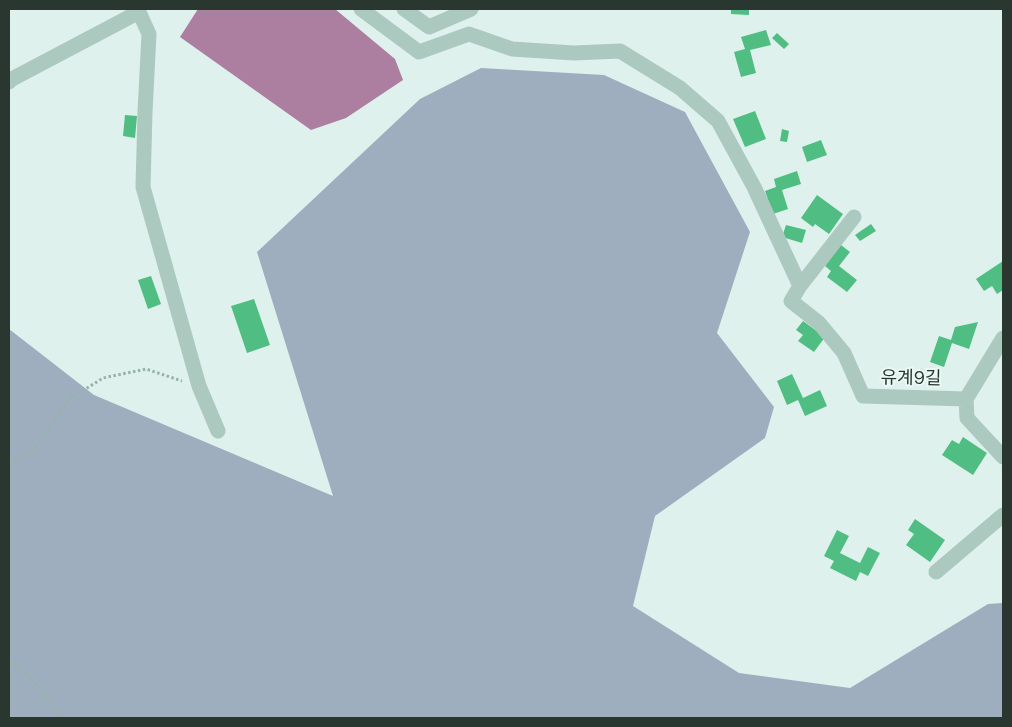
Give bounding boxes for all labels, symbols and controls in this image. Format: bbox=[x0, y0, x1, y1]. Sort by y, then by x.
street label: 유계9길 bbox=[880, 368, 942, 390]

